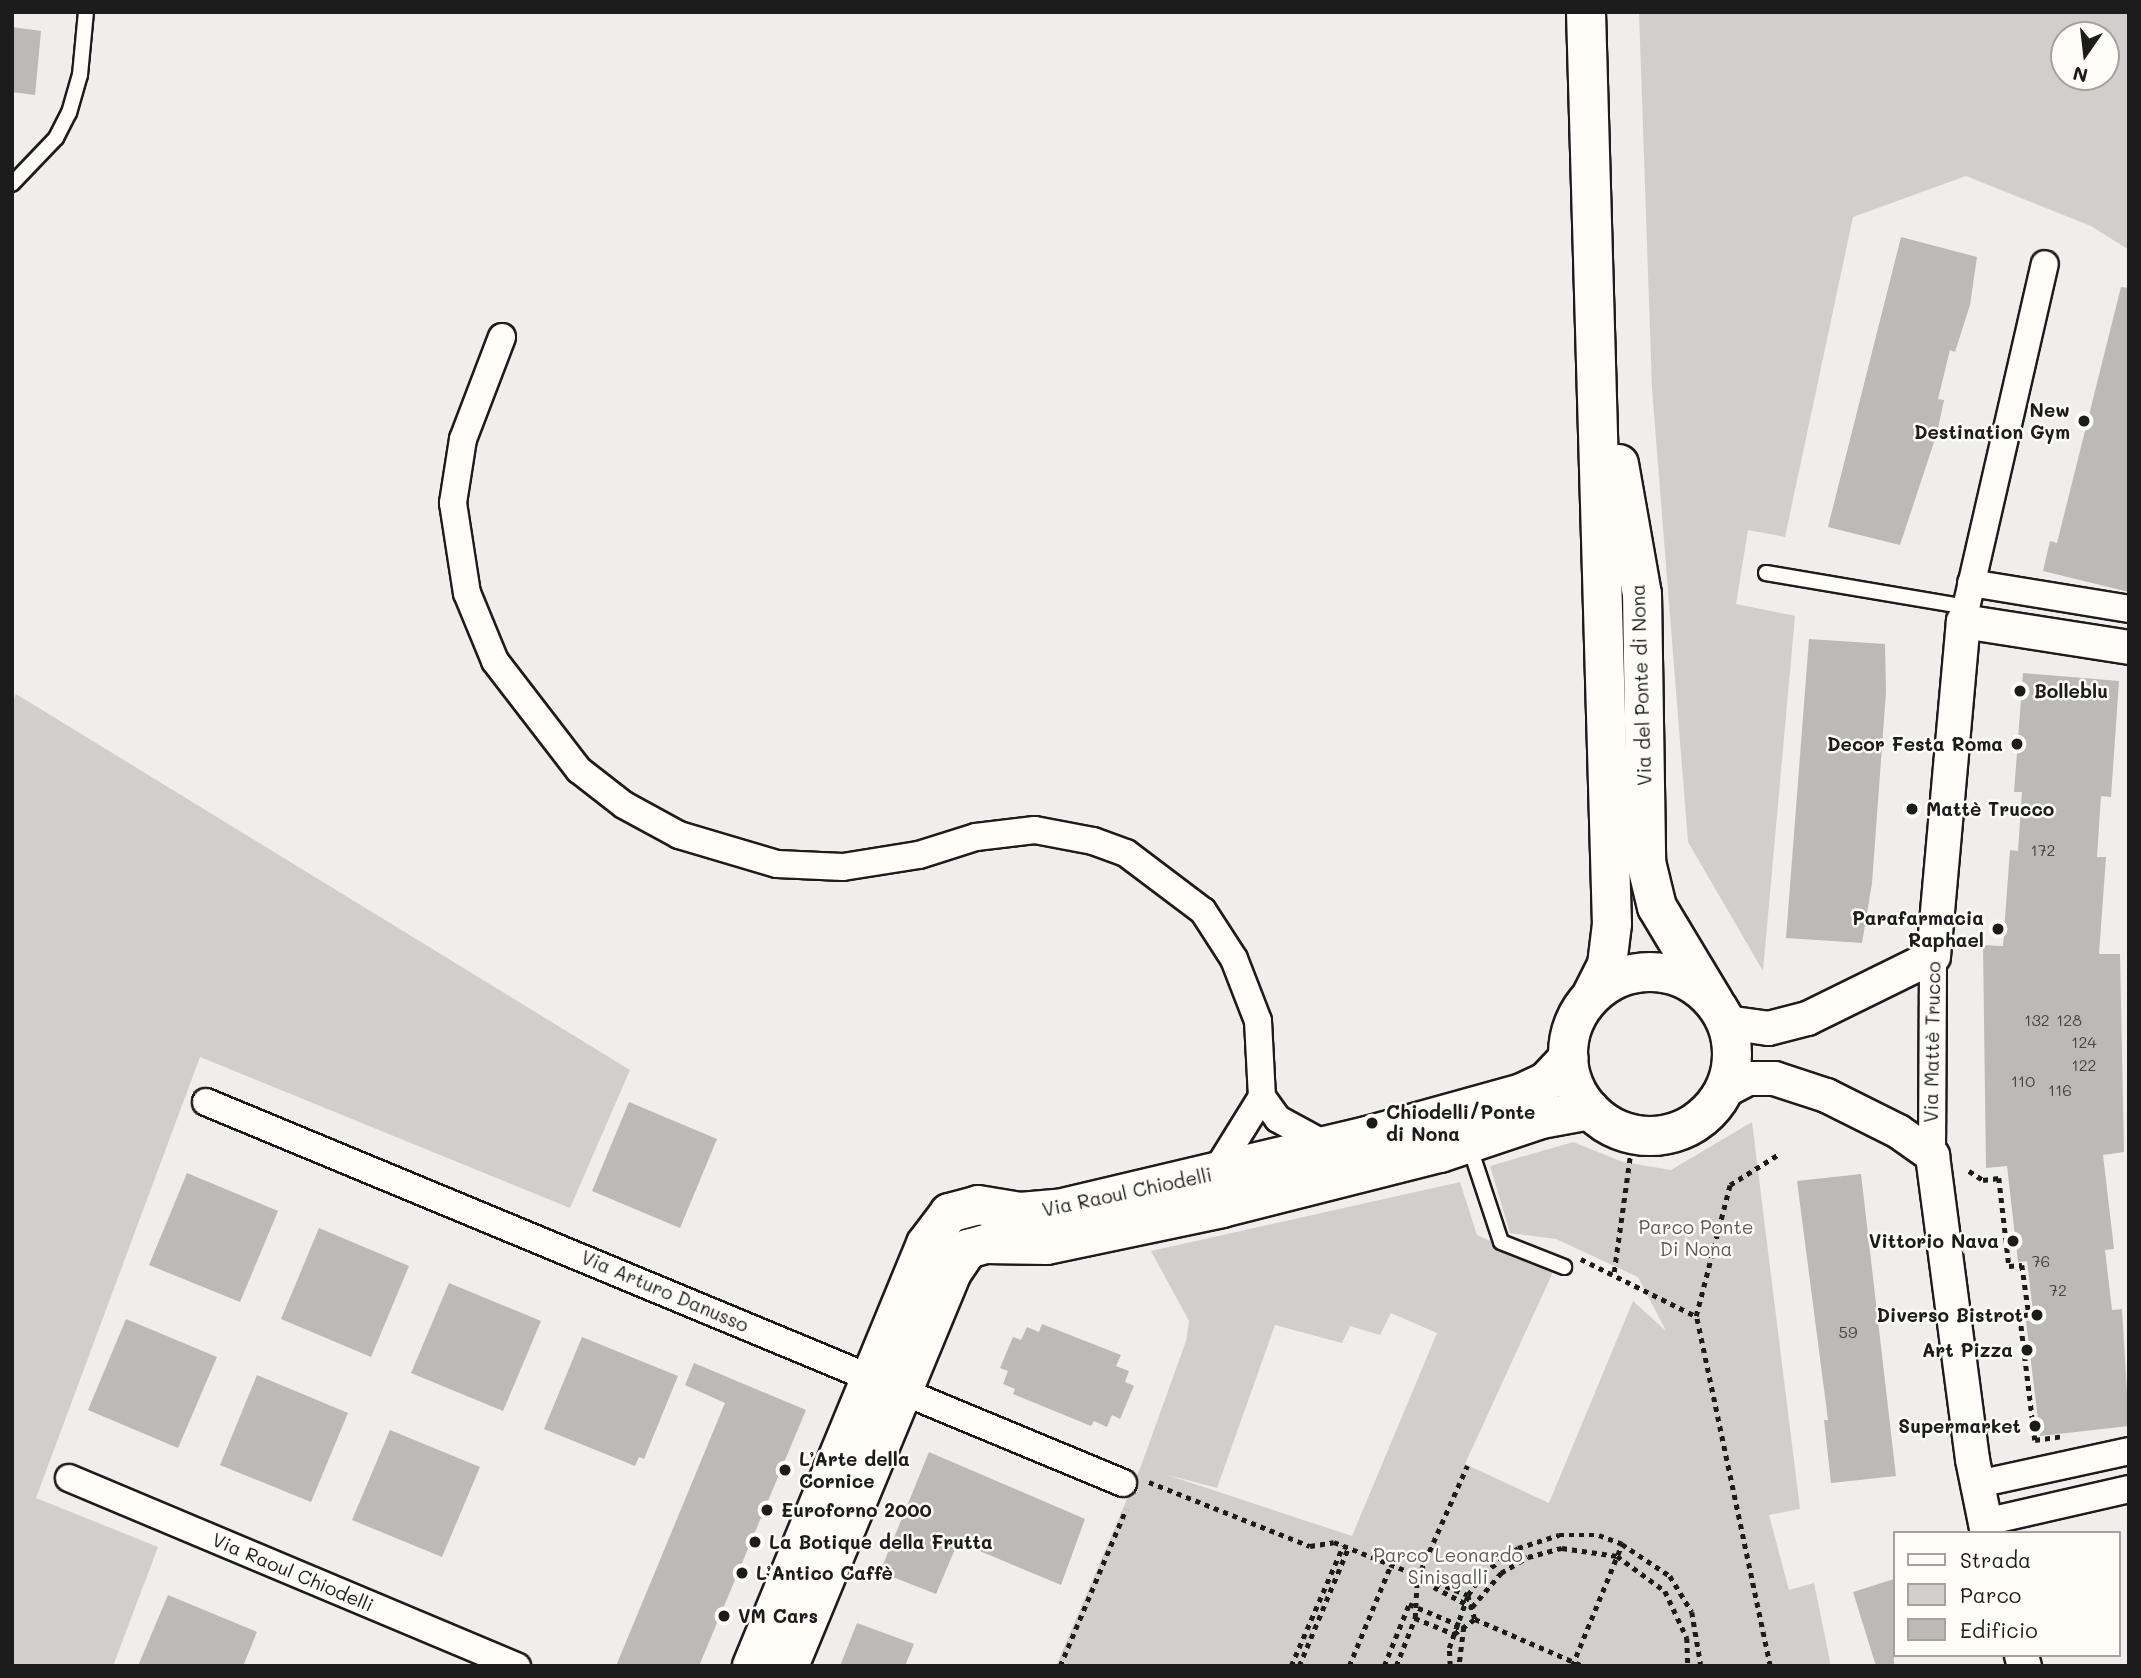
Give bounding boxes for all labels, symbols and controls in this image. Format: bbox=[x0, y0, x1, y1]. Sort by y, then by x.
north arrow bbox=[2050, 21, 2120, 91]
text: N bbox=[2070, 61, 2090, 89]
place label: New Destination Gym bbox=[1914, 399, 2070, 443]
marker: New Destination Gym bbox=[2076, 413, 2092, 429]
street label: Via del Ponte di Nona bbox=[1626, 584, 1656, 786]
place label: Bolleblu bbox=[2034, 680, 2108, 702]
marker: Bolleblu bbox=[2012, 683, 2028, 699]
place label: Decor Festa Roma bbox=[1827, 733, 2003, 755]
marker: Decor Festa Roma bbox=[2009, 736, 2025, 752]
place label: Mattè Trucco bbox=[1926, 798, 2054, 820]
marker: Mattè Trucco bbox=[1904, 801, 1920, 817]
house number: 172 bbox=[2031, 840, 2055, 860]
place label: Parafarmacia Raphael bbox=[1852, 907, 1984, 951]
marker: Parafarmacia Raphael bbox=[1990, 921, 2006, 937]
street label: Via Mattè Trucco bbox=[1919, 961, 1945, 1123]
house number: 132 bbox=[2024, 1010, 2050, 1030]
house number: 128 bbox=[2056, 1010, 2082, 1030]
house number: 124 bbox=[2071, 1032, 2097, 1052]
house number: 122 bbox=[2072, 1055, 2096, 1075]
house number: 110 bbox=[2011, 1071, 2035, 1091]
house number: 116 bbox=[2048, 1080, 2072, 1100]
place label: Chiodelli/Ponte di Nona bbox=[1386, 1101, 1535, 1145]
marker: Chiodelli/Ponte di Nona bbox=[1364, 1115, 1380, 1131]
street label: Via Raoul Chiodelli bbox=[1040, 1163, 1214, 1221]
park label: Parco Ponte Di Nona bbox=[1638, 1216, 1754, 1260]
place label: Vittorio Nava bbox=[1869, 1230, 1999, 1252]
marker: Vittorio Nava bbox=[2005, 1233, 2021, 1249]
street label: Via Arturo Danusso bbox=[578, 1245, 752, 1337]
house number: 76 bbox=[2032, 1251, 2050, 1271]
house number: 72 bbox=[2049, 1280, 2067, 1300]
place label: Diverso Bistrot bbox=[1876, 1304, 2023, 1326]
marker: Diverso Bistrot bbox=[2029, 1307, 2045, 1323]
house number: 59 bbox=[1839, 1322, 1857, 1342]
place label: Art Pizza bbox=[1922, 1339, 2013, 1361]
marker: Art Pizza bbox=[2019, 1342, 2035, 1358]
place label: Supermarket bbox=[1898, 1415, 2021, 1437]
marker: Supermarket bbox=[2027, 1418, 2043, 1434]
place label: L’Arte della Cornice bbox=[799, 1448, 910, 1492]
marker: L’Arte della Cornice bbox=[777, 1462, 793, 1478]
place label: Euroforno 2000 bbox=[781, 1499, 932, 1521]
marker: Euroforno 2000 bbox=[759, 1502, 775, 1518]
street label: Via Raoul Chiodelli bbox=[209, 1528, 377, 1616]
place label: La Botique della Frutta bbox=[769, 1531, 993, 1553]
legend bbox=[1892, 1531, 2120, 1657]
marker: La Botique della Frutta bbox=[747, 1534, 763, 1550]
park label: Parco Leonardo Sinisgalli bbox=[1373, 1544, 1523, 1588]
text: Strada bbox=[1960, 1546, 2031, 1573]
place label: L’Antico Caffè bbox=[756, 1562, 893, 1584]
marker: L’Antico Caffè bbox=[734, 1565, 750, 1581]
text: Parco bbox=[1960, 1581, 2021, 1608]
place label: VM Cars bbox=[738, 1605, 818, 1627]
marker: VM Cars bbox=[716, 1608, 732, 1624]
text: Edificio bbox=[1960, 1616, 2038, 1643]

